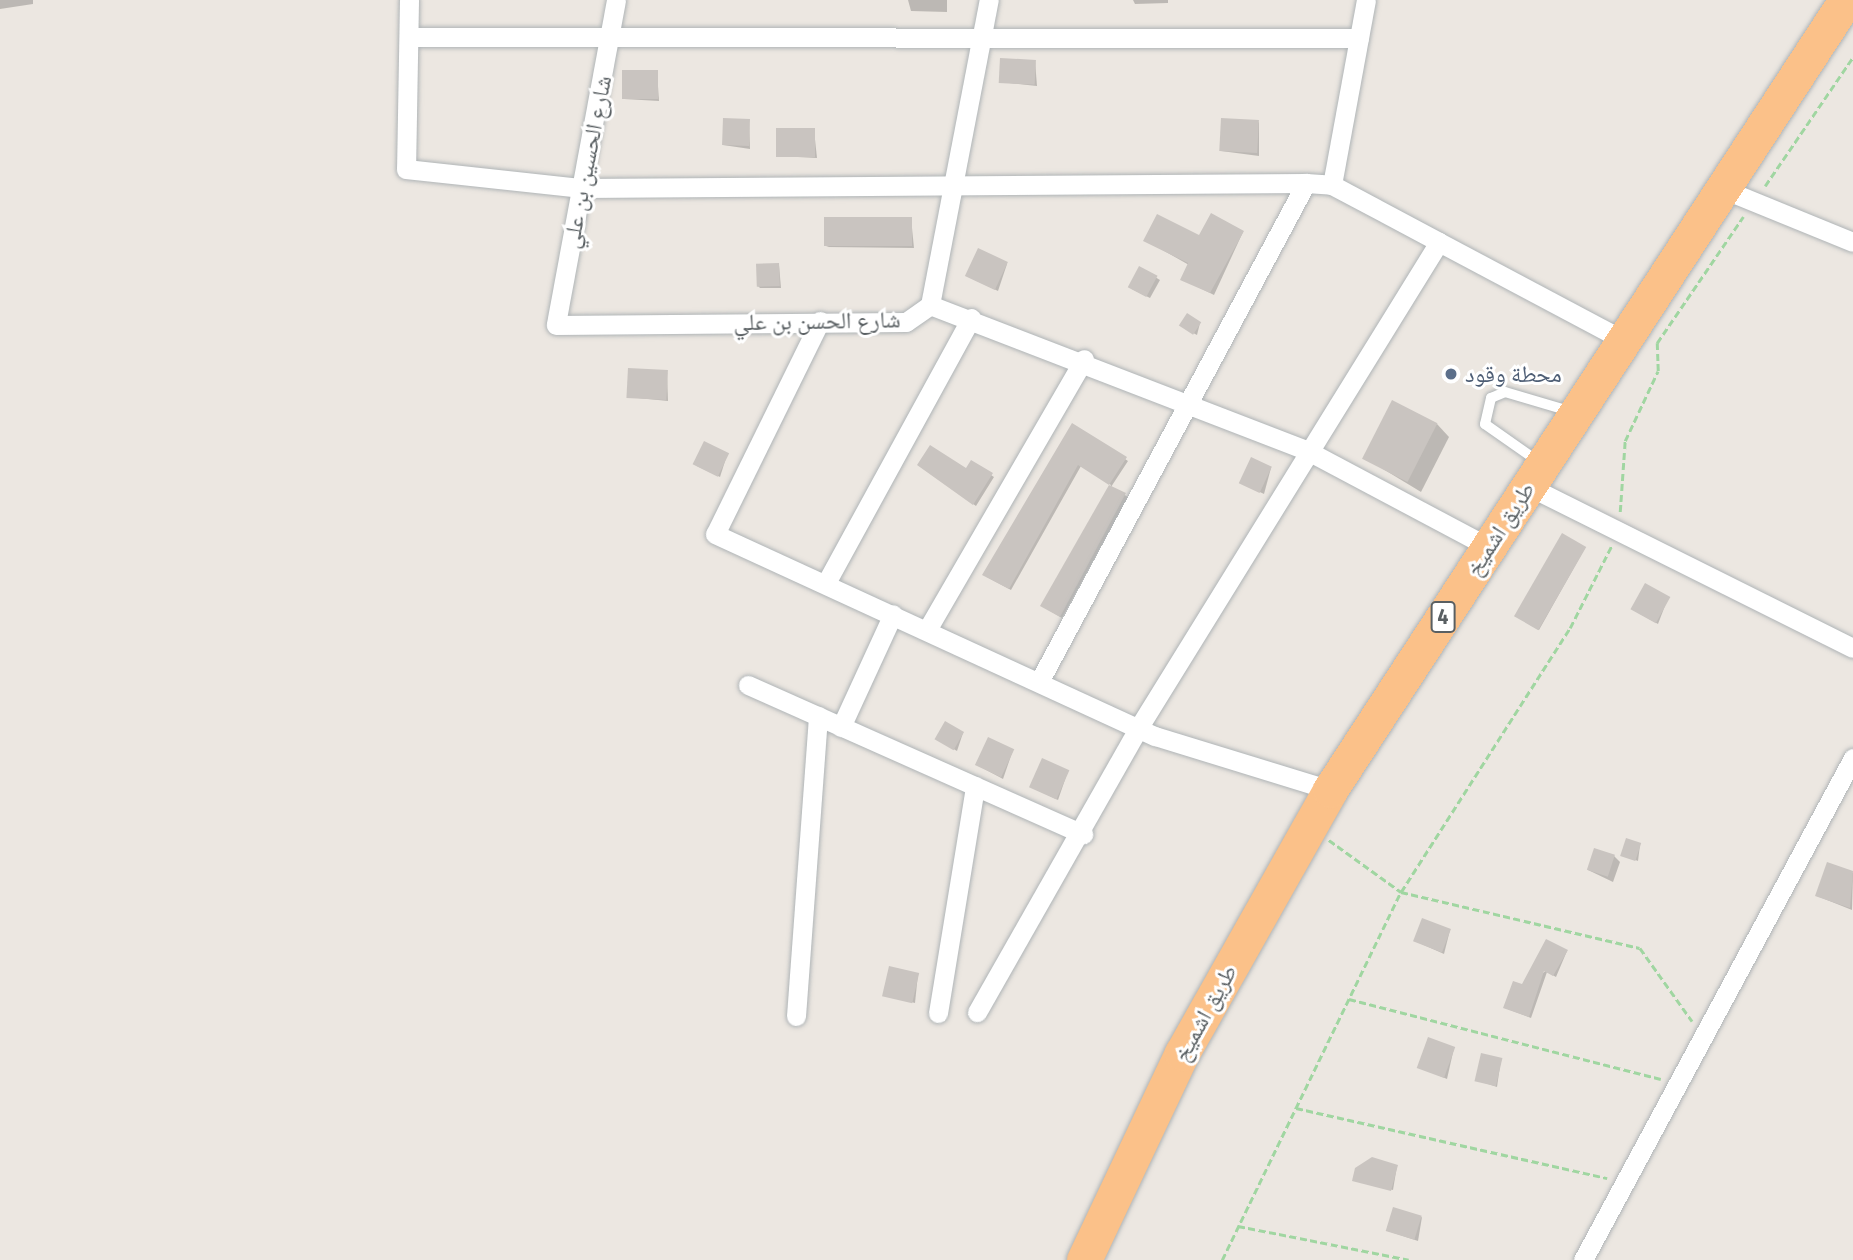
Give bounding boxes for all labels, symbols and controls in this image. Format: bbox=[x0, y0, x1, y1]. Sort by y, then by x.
street label: شارع الحسين بن علي bbox=[557, 73, 617, 251]
street label: شارع الحسن بن علي bbox=[733, 306, 901, 336]
place label: محطة وقود bbox=[1465, 360, 1562, 388]
marker: محطة وقود bbox=[1443, 366, 1459, 382]
street label: طريق اشميخ bbox=[1459, 477, 1541, 581]
road number: 4 bbox=[1429, 600, 1457, 634]
street label: طريق اشميخ bbox=[1167, 960, 1243, 1066]

